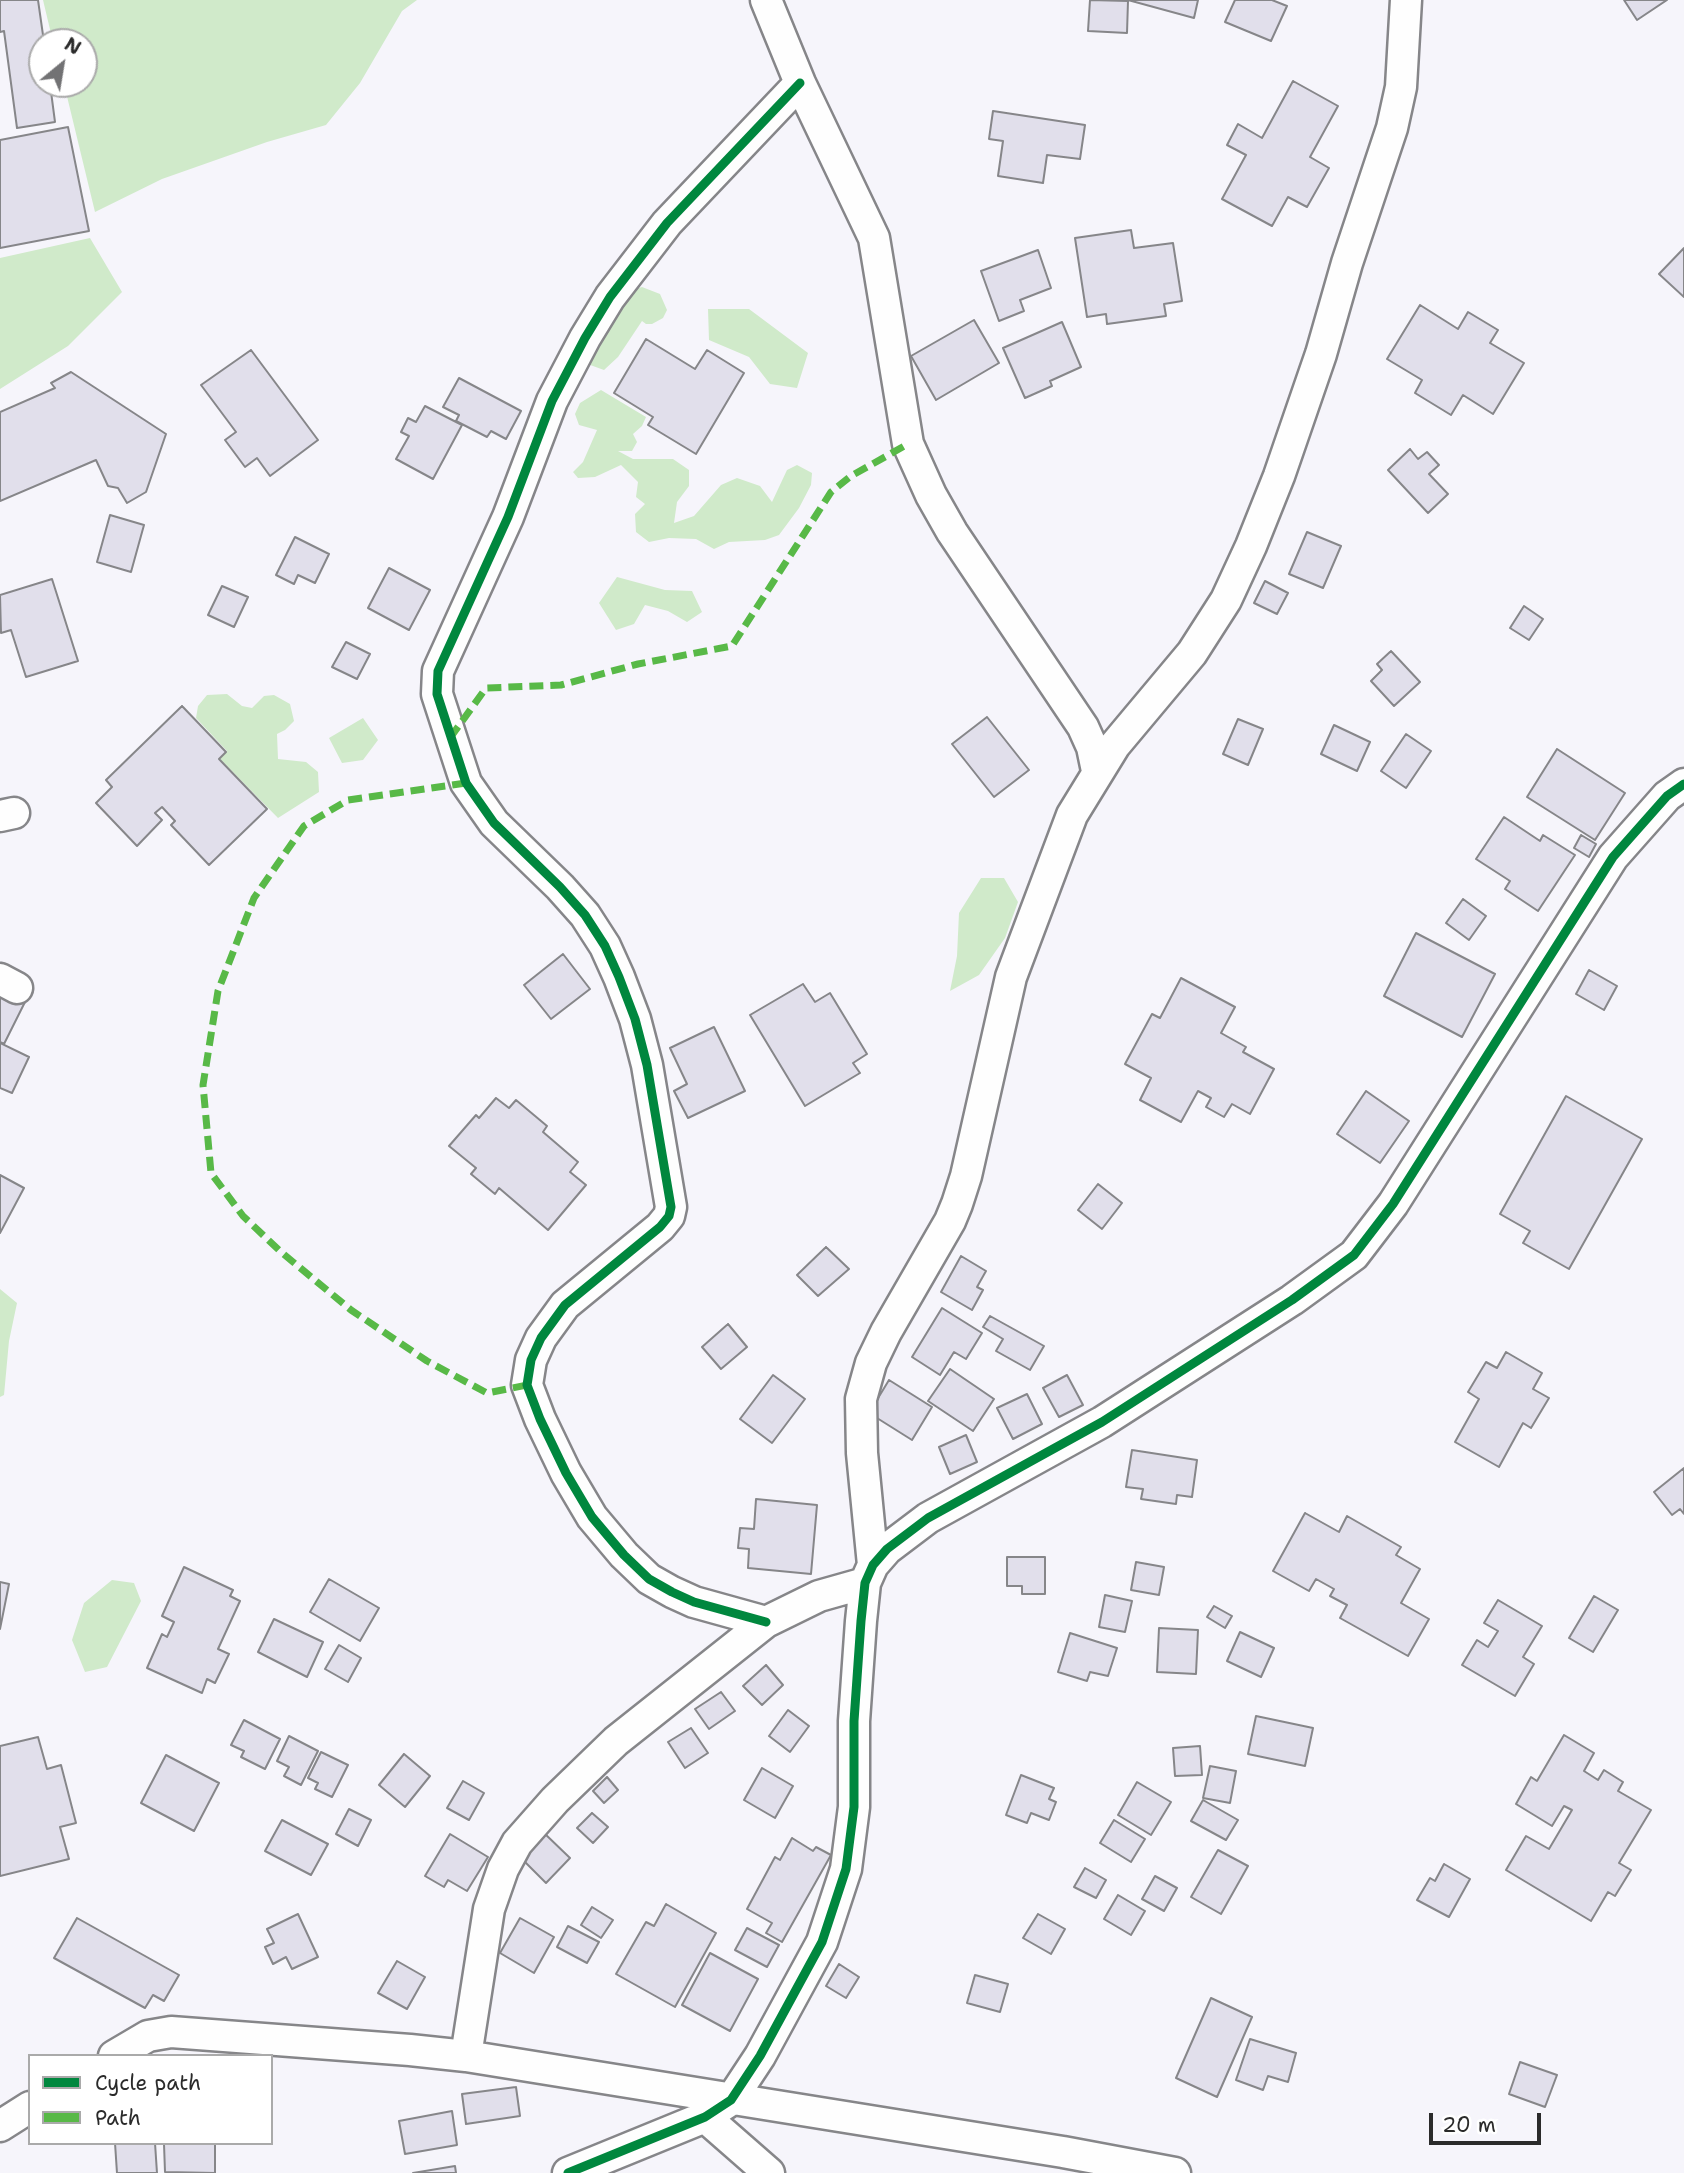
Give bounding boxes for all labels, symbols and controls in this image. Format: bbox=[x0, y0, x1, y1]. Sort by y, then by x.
north arrow bbox=[28, 28, 98, 98]
text: N bbox=[60, 32, 86, 61]
legend bbox=[28, 2054, 273, 2145]
text: Cycle path bbox=[95, 2069, 201, 2097]
scale bar bbox=[1432, 2100, 1544, 2144]
text: Path bbox=[95, 2104, 141, 2132]
text: 20 m bbox=[1442, 2111, 1496, 2139]

